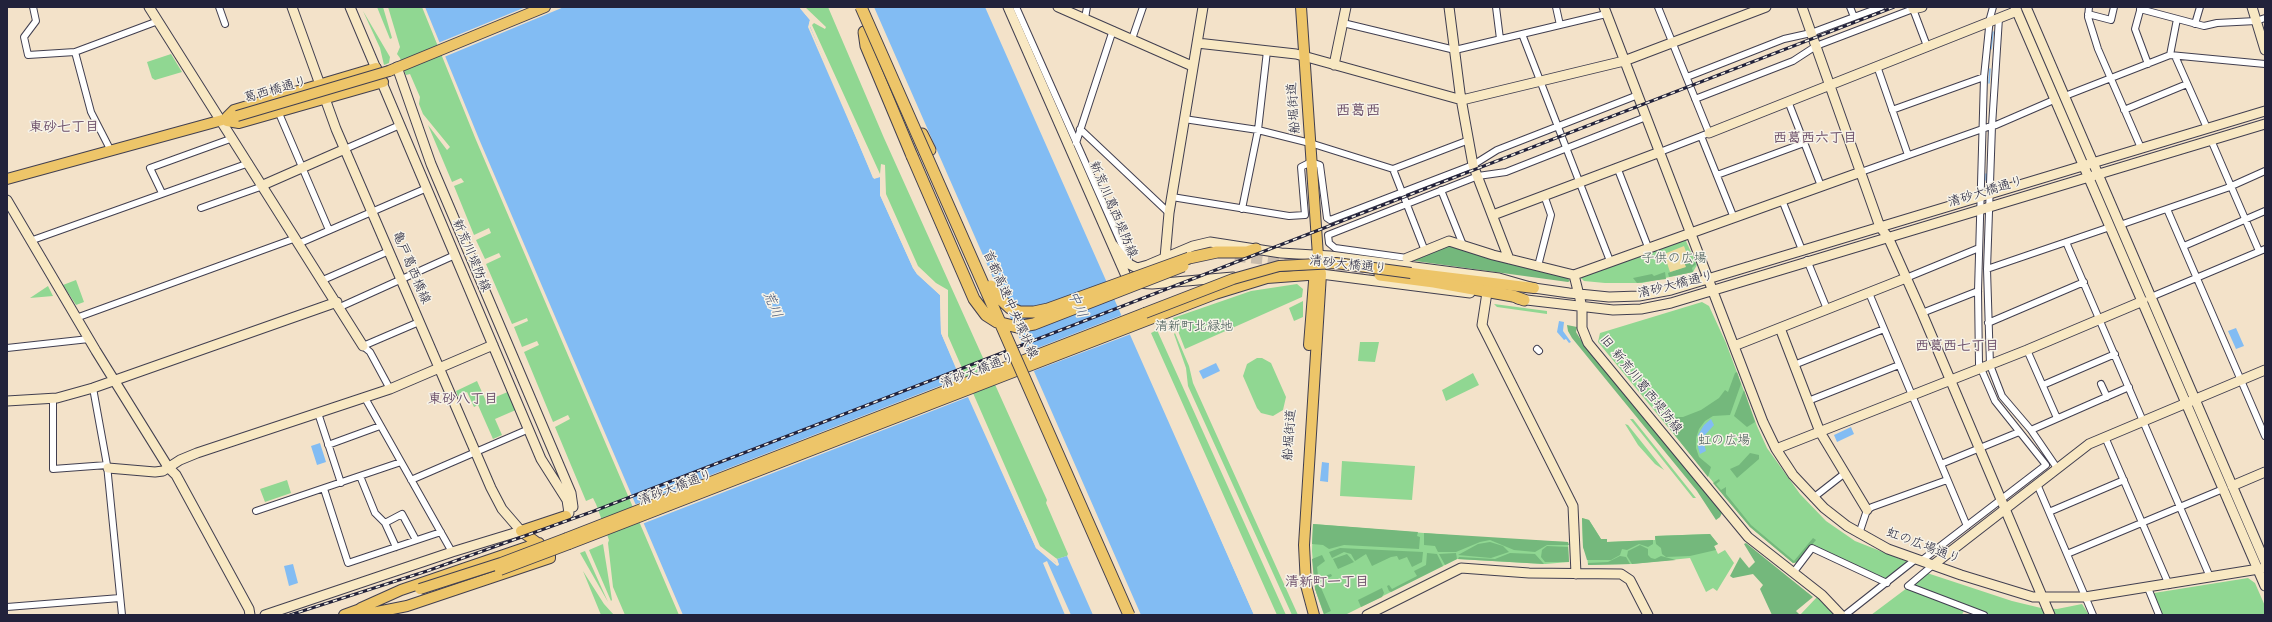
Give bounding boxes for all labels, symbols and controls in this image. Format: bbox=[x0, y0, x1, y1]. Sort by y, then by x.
street label: 葛西橋通り bbox=[243, 75, 309, 107]
street label: 船堀街道 bbox=[1285, 82, 1305, 134]
district label: 西葛西 bbox=[1336, 103, 1380, 121]
district label: 東砂七丁目 bbox=[29, 121, 99, 137]
district label: 西葛西六丁目 bbox=[1773, 132, 1857, 148]
street label: 新荒川葛西堤防線 bbox=[1085, 159, 1139, 261]
street label: 清砂大橋通り bbox=[1946, 174, 2026, 212]
street label: 新荒川堤防線 bbox=[448, 217, 492, 295]
street label: 亀戸葛西橋線 bbox=[388, 229, 432, 307]
street label: 首都高速中央環状線 bbox=[978, 248, 1040, 362]
park label: 子供の広場 bbox=[1642, 252, 1706, 268]
street label: 清砂大橋通り bbox=[1308, 254, 1388, 278]
street label: 清砂大橋通り bbox=[1636, 269, 1716, 303]
water label: 荒川 bbox=[758, 289, 784, 321]
water label: 中川 bbox=[1063, 289, 1089, 321]
park label: 清新町北緑地 bbox=[1155, 320, 1233, 336]
street label: 旧 新荒川葛西堤防線 bbox=[1595, 333, 1685, 437]
district label: 西葛西七丁目 bbox=[1915, 340, 1999, 356]
street label: 清砂大橋通り bbox=[939, 351, 1017, 393]
district label: 東砂八丁目 bbox=[428, 393, 498, 409]
street label: 船堀街道 bbox=[1281, 409, 1301, 461]
park label: 虹の広場 bbox=[1698, 434, 1750, 450]
street label: 清砂大橋通り bbox=[637, 468, 715, 510]
street label: 虹の広場通り bbox=[1884, 526, 1962, 568]
district label: 清新町一丁目 bbox=[1285, 576, 1369, 592]

